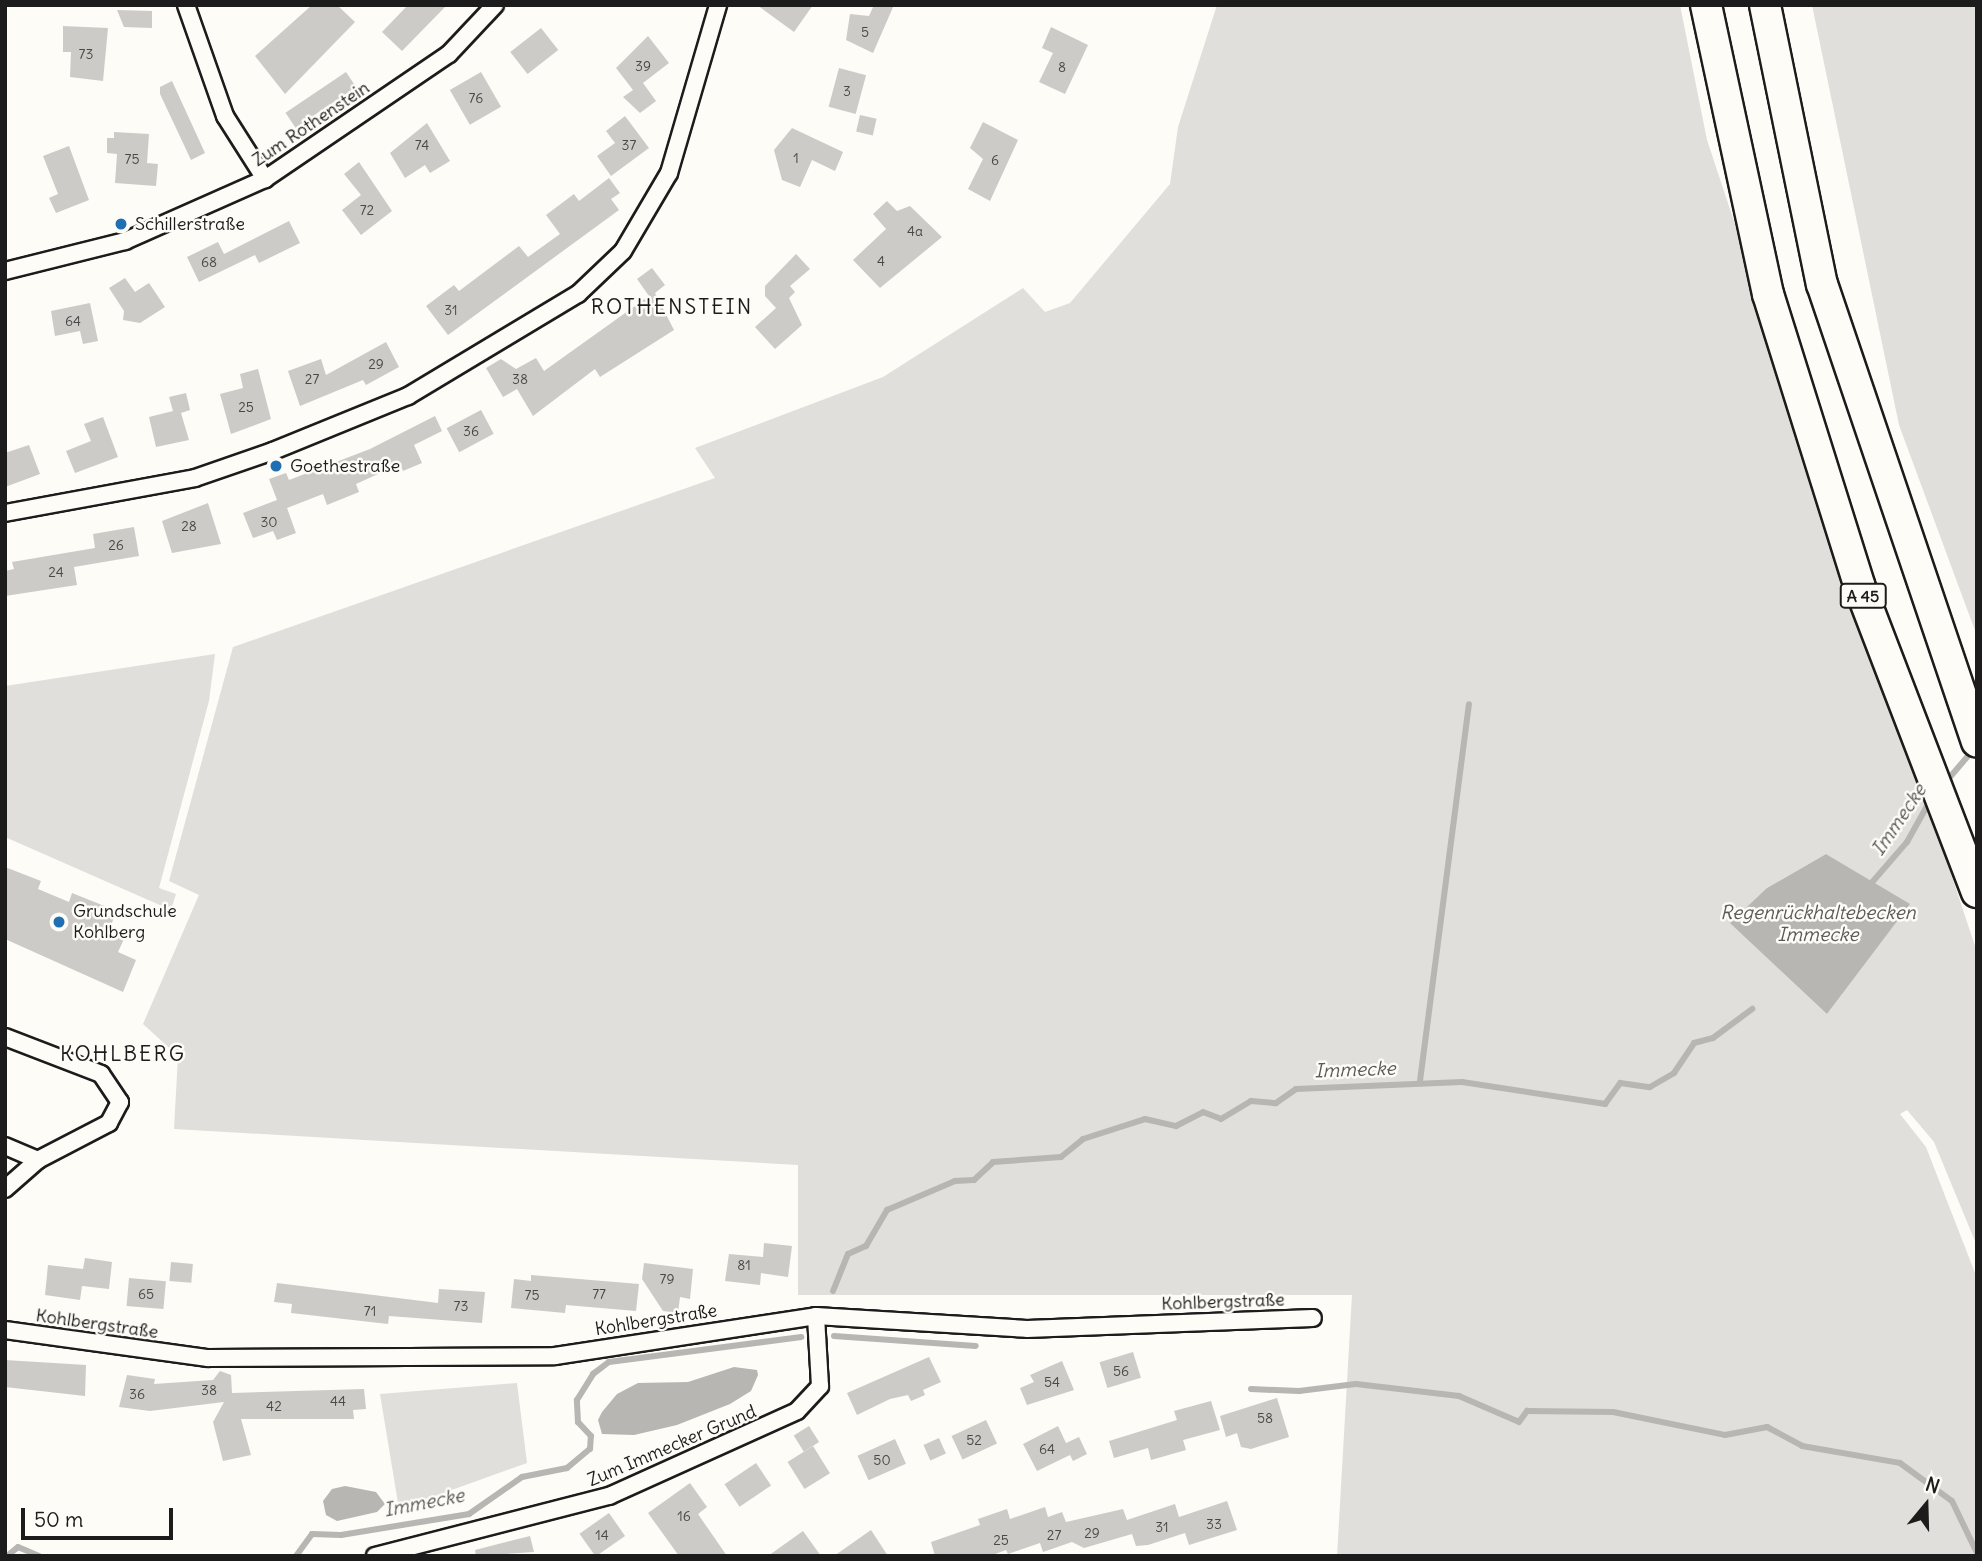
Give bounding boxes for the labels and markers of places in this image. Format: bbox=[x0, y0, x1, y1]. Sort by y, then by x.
place label: Schillerstraße bbox=[135, 213, 245, 235]
marker: Schillerstraße bbox=[113, 216, 129, 232]
place label: Goethestraße bbox=[290, 455, 400, 477]
marker: Goethestraße bbox=[268, 458, 284, 474]
place label: Grundschule Kohlberg bbox=[73, 901, 177, 944]
marker: Grundschule Kohlberg bbox=[51, 914, 67, 930]

